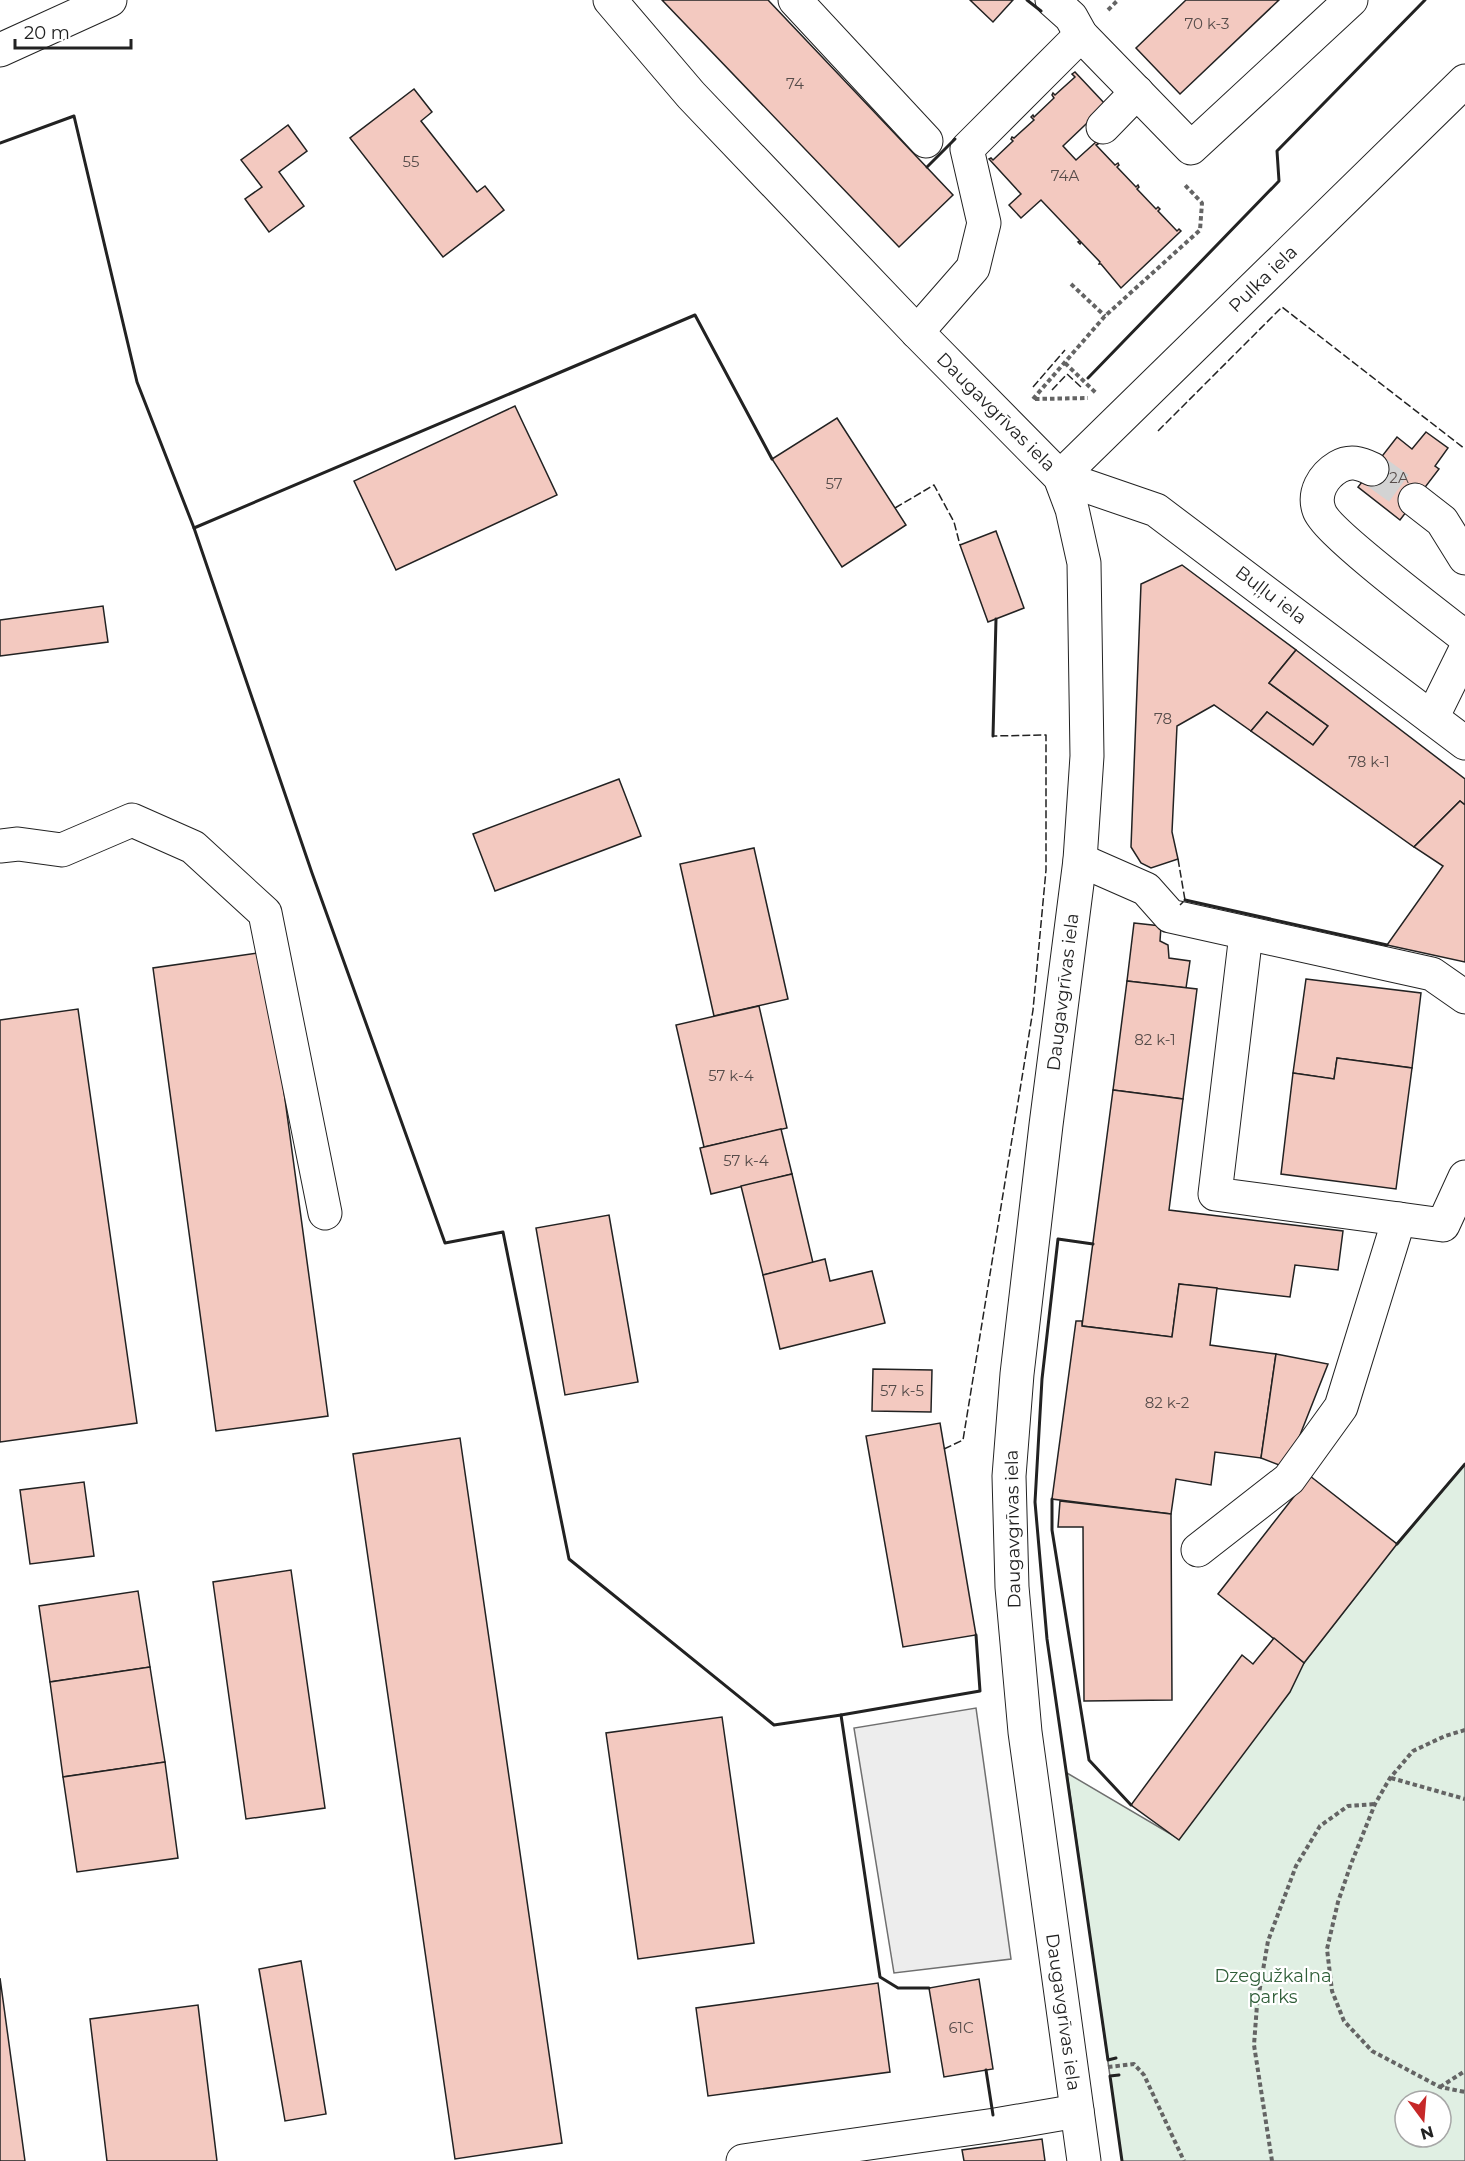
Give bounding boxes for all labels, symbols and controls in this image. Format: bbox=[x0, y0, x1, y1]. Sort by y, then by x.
scale bar bbox=[15, 12, 130, 50]
house number: 70 k-3 bbox=[1185, 14, 1229, 33]
text: 20 m bbox=[24, 22, 70, 44]
house number: 74 bbox=[786, 74, 804, 93]
house number: 55 bbox=[403, 152, 419, 171]
house number: 74A bbox=[1051, 166, 1080, 185]
street label: Pulka iela bbox=[1224, 241, 1302, 317]
street label: Daugavgrīvas iela bbox=[932, 348, 1060, 476]
house number: 2A bbox=[1389, 468, 1409, 487]
house number: 57 bbox=[825, 474, 843, 493]
street label: Buļļu iela bbox=[1230, 561, 1311, 630]
house number: 78 bbox=[1154, 709, 1172, 728]
house number: 78 k-1 bbox=[1348, 752, 1390, 771]
street label: Daugavgrīvas iela bbox=[1042, 912, 1084, 1072]
house number: 82 k-1 bbox=[1134, 1030, 1176, 1049]
house number: 57 k-4 bbox=[708, 1066, 754, 1085]
house number: 57 k-4 bbox=[723, 1151, 769, 1170]
house number: 57 k-5 bbox=[880, 1381, 924, 1400]
house number: 82 k-2 bbox=[1145, 1393, 1189, 1412]
street label: Daugavgrīvas iela bbox=[1001, 1449, 1025, 1609]
street label: Daugavgrīvas iela bbox=[1041, 1932, 1085, 2092]
park label: Dzegužkalna parks bbox=[1214, 1965, 1332, 2008]
house number: 61C bbox=[948, 2018, 974, 2037]
north arrow bbox=[1393, 2089, 1453, 2149]
text: N bbox=[1418, 2122, 1436, 2144]

